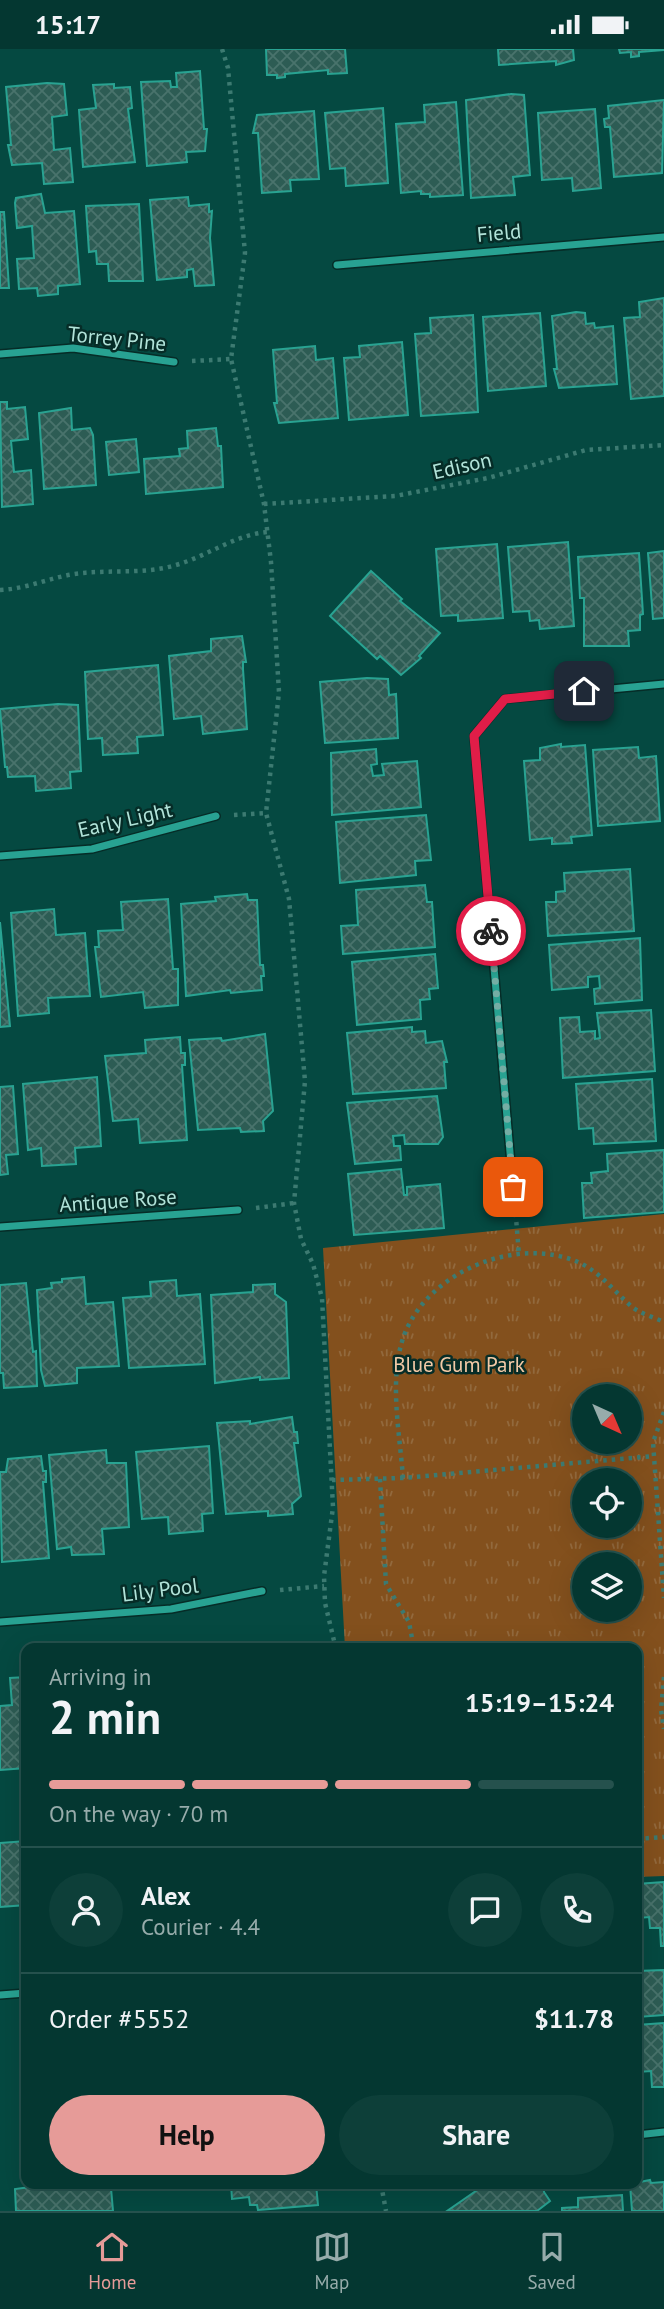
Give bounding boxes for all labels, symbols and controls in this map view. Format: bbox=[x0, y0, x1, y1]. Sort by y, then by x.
text: 15:17 bbox=[35, 8, 101, 41]
street label: Field bbox=[476, 217, 522, 248]
street label: Torrey Pine bbox=[66, 320, 168, 357]
street label: Edison bbox=[430, 446, 494, 485]
pin bbox=[554, 661, 614, 721]
icon: home bbox=[565, 672, 603, 710]
street label: Early Light bbox=[75, 796, 175, 843]
courier bbox=[456, 896, 526, 966]
icon: bike bbox=[472, 912, 510, 950]
pin bbox=[483, 1157, 543, 1217]
icon: bag bbox=[494, 1168, 532, 1206]
street label: Antique Rose bbox=[58, 1183, 178, 1218]
park label: Blue Gum Park bbox=[393, 1351, 525, 1378]
north arrow bbox=[572, 1384, 642, 1454]
map controls bbox=[572, 1384, 642, 1622]
button: locate bbox=[572, 1468, 642, 1538]
button: layers bbox=[572, 1552, 642, 1622]
street label: Lily Pool bbox=[120, 1571, 200, 1608]
text: Arriving in bbox=[49, 1662, 151, 1691]
text: 15:19–15:24 bbox=[465, 1686, 614, 1719]
text: 2 min bbox=[49, 1687, 161, 1747]
text: On the way · 70 m bbox=[49, 1799, 228, 1828]
button: person bbox=[49, 1873, 123, 1947]
button: chat bbox=[448, 1873, 522, 1947]
button: phone bbox=[540, 1873, 614, 1947]
text: Alex bbox=[141, 1879, 191, 1912]
text: Courier · 4.4 bbox=[141, 1912, 260, 1941]
text: Order #5552 bbox=[49, 2002, 189, 2035]
text: $11.78 bbox=[534, 2002, 614, 2035]
button: Help bbox=[49, 2095, 325, 2175]
button: Share bbox=[339, 2095, 614, 2175]
tab: Home bbox=[88, 2228, 136, 2294]
tab: Map bbox=[313, 2228, 351, 2294]
tab: Saved bbox=[527, 2228, 576, 2294]

